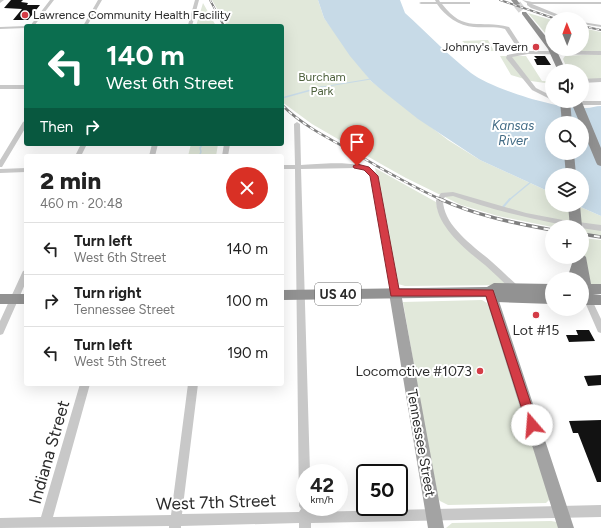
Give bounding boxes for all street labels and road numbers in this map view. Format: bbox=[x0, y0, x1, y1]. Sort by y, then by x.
road number: US 40 bbox=[315, 283, 361, 305]
street label: Tennessee Street bbox=[403, 388, 439, 498]
street label: Indiana Street bbox=[25, 398, 73, 506]
street label: West 7th Street bbox=[156, 490, 276, 514]

